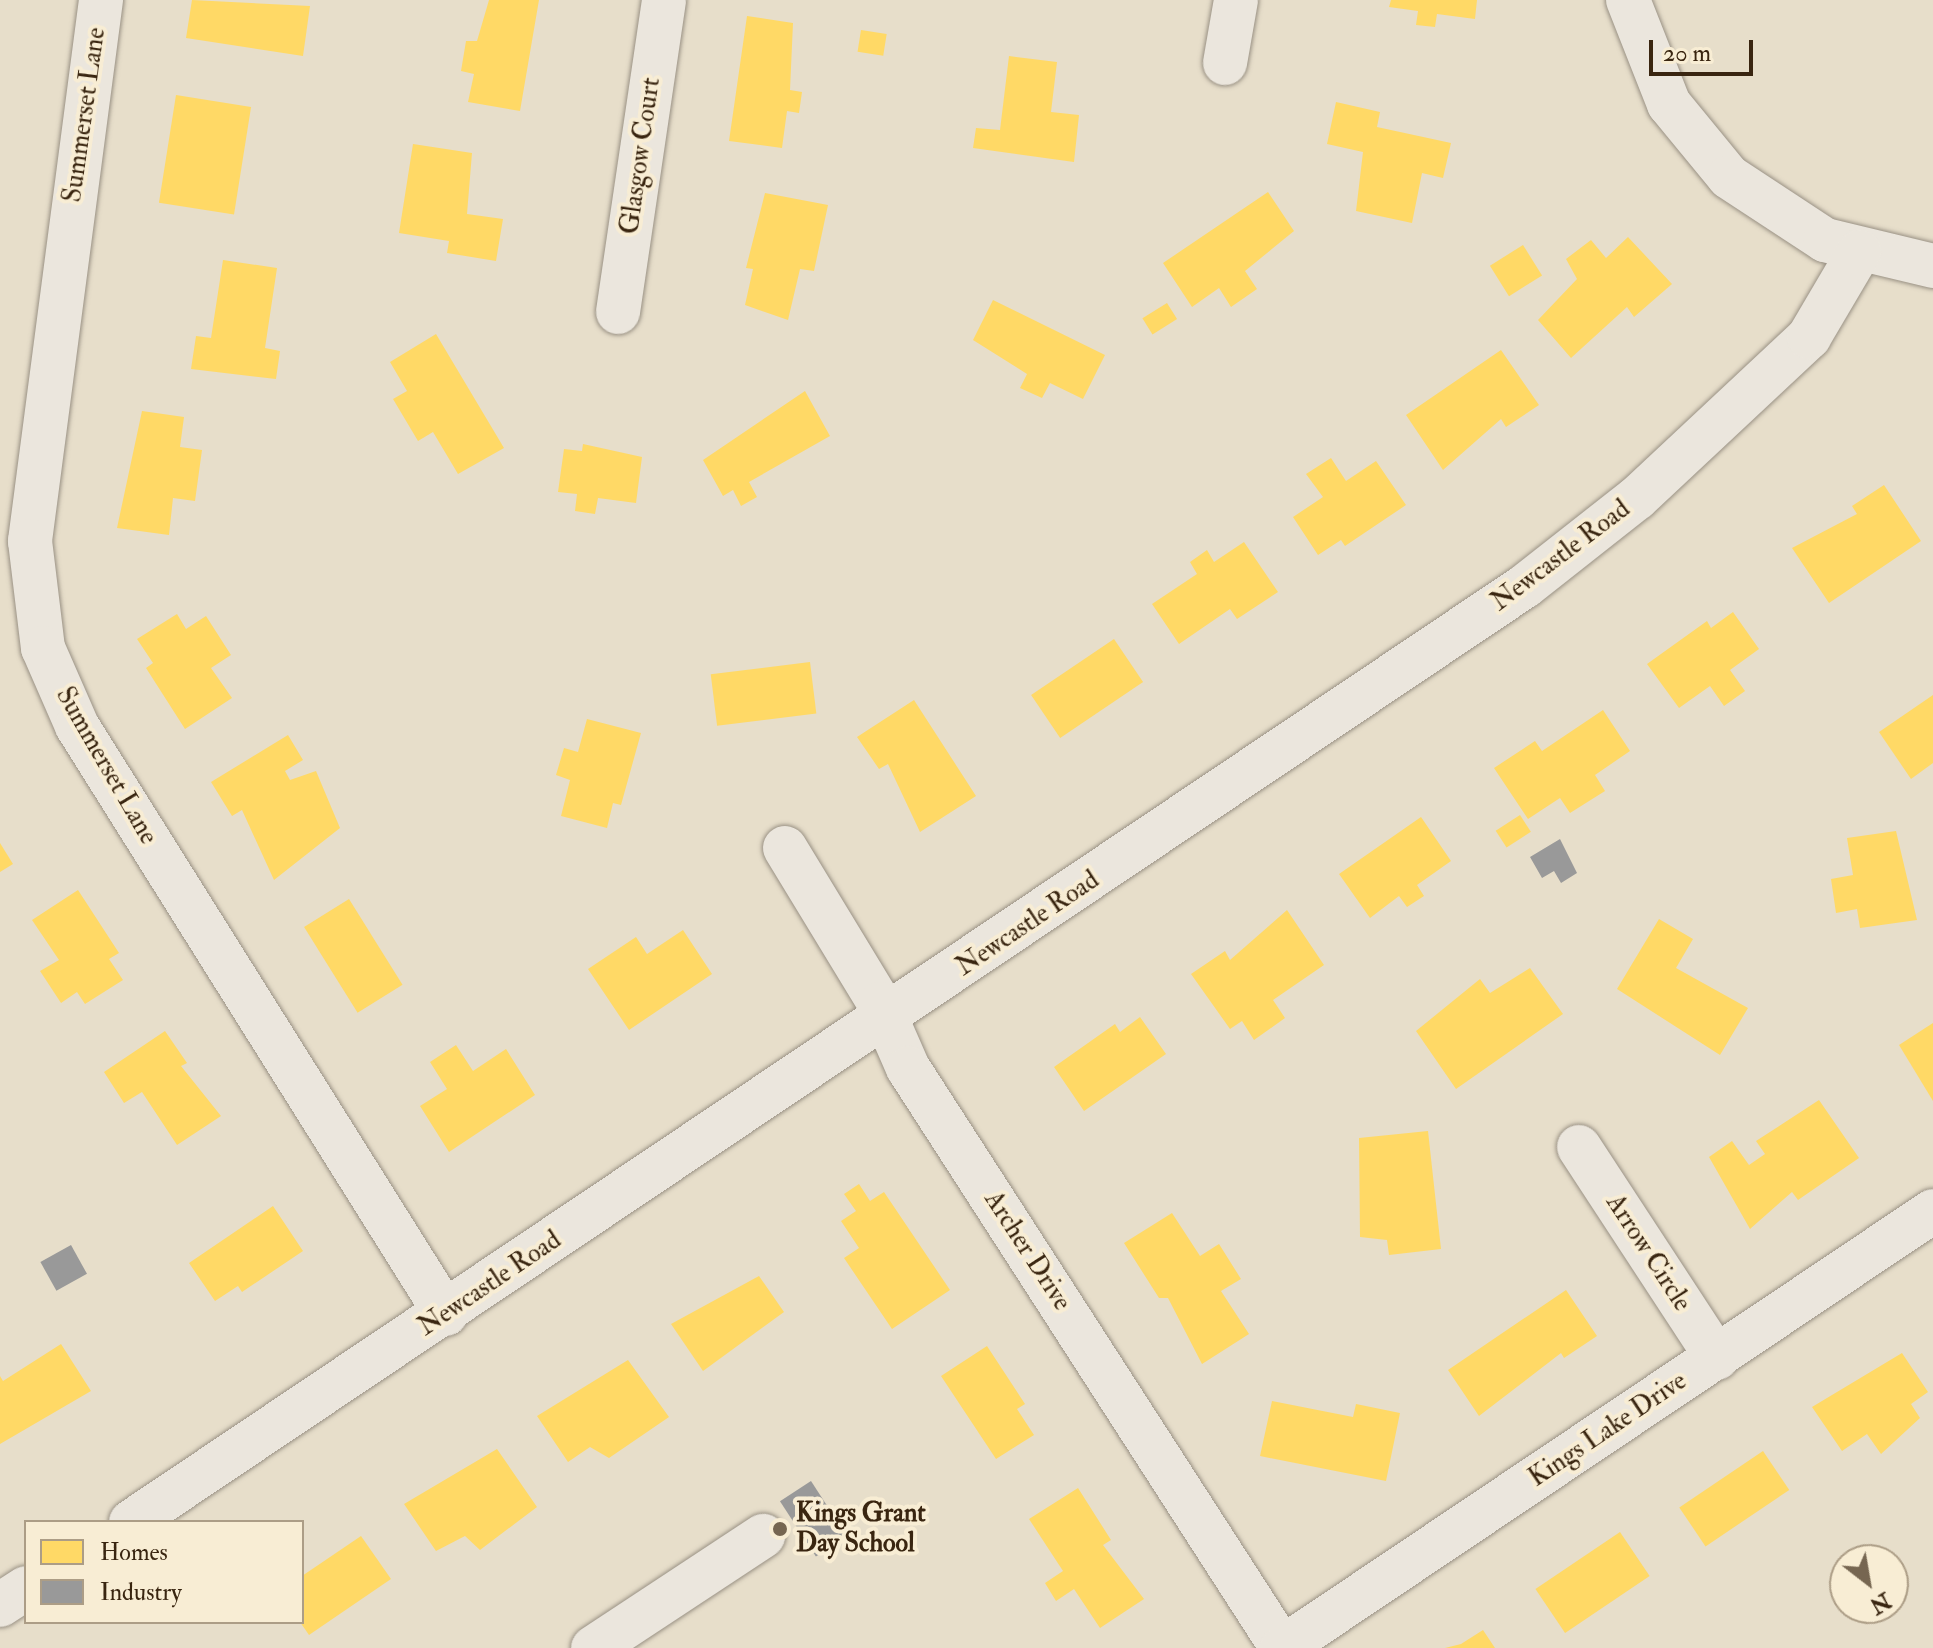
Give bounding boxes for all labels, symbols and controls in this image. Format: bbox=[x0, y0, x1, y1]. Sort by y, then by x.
scale bar bbox=[1653, 24, 1757, 74]
street label: Summerset Lane bbox=[57, 26, 113, 204]
text: 20 m bbox=[1663, 38, 1711, 69]
street label: Glasgow Court bbox=[615, 76, 667, 236]
street label: Newcastle Road bbox=[1486, 494, 1636, 618]
street label: Summerset Lane bbox=[48, 682, 164, 850]
street label: Newcastle Road bbox=[951, 865, 1105, 983]
street label: Archer Drive bbox=[977, 1186, 1077, 1316]
street label: Arrow Circle bbox=[1599, 1189, 1697, 1317]
street label: Newcastle Road bbox=[413, 1225, 567, 1343]
street label: Kings Lake Drive bbox=[1523, 1366, 1693, 1494]
place label: Kings Grant Day School bbox=[796, 1498, 926, 1560]
legend bbox=[24, 1520, 304, 1624]
marker: Kings Grant Day School bbox=[771, 1520, 789, 1538]
text: Homes bbox=[100, 1537, 168, 1568]
north arrow bbox=[1829, 1544, 1909, 1624]
text: Industry bbox=[100, 1577, 182, 1608]
text: N bbox=[1865, 1586, 1896, 1620]

